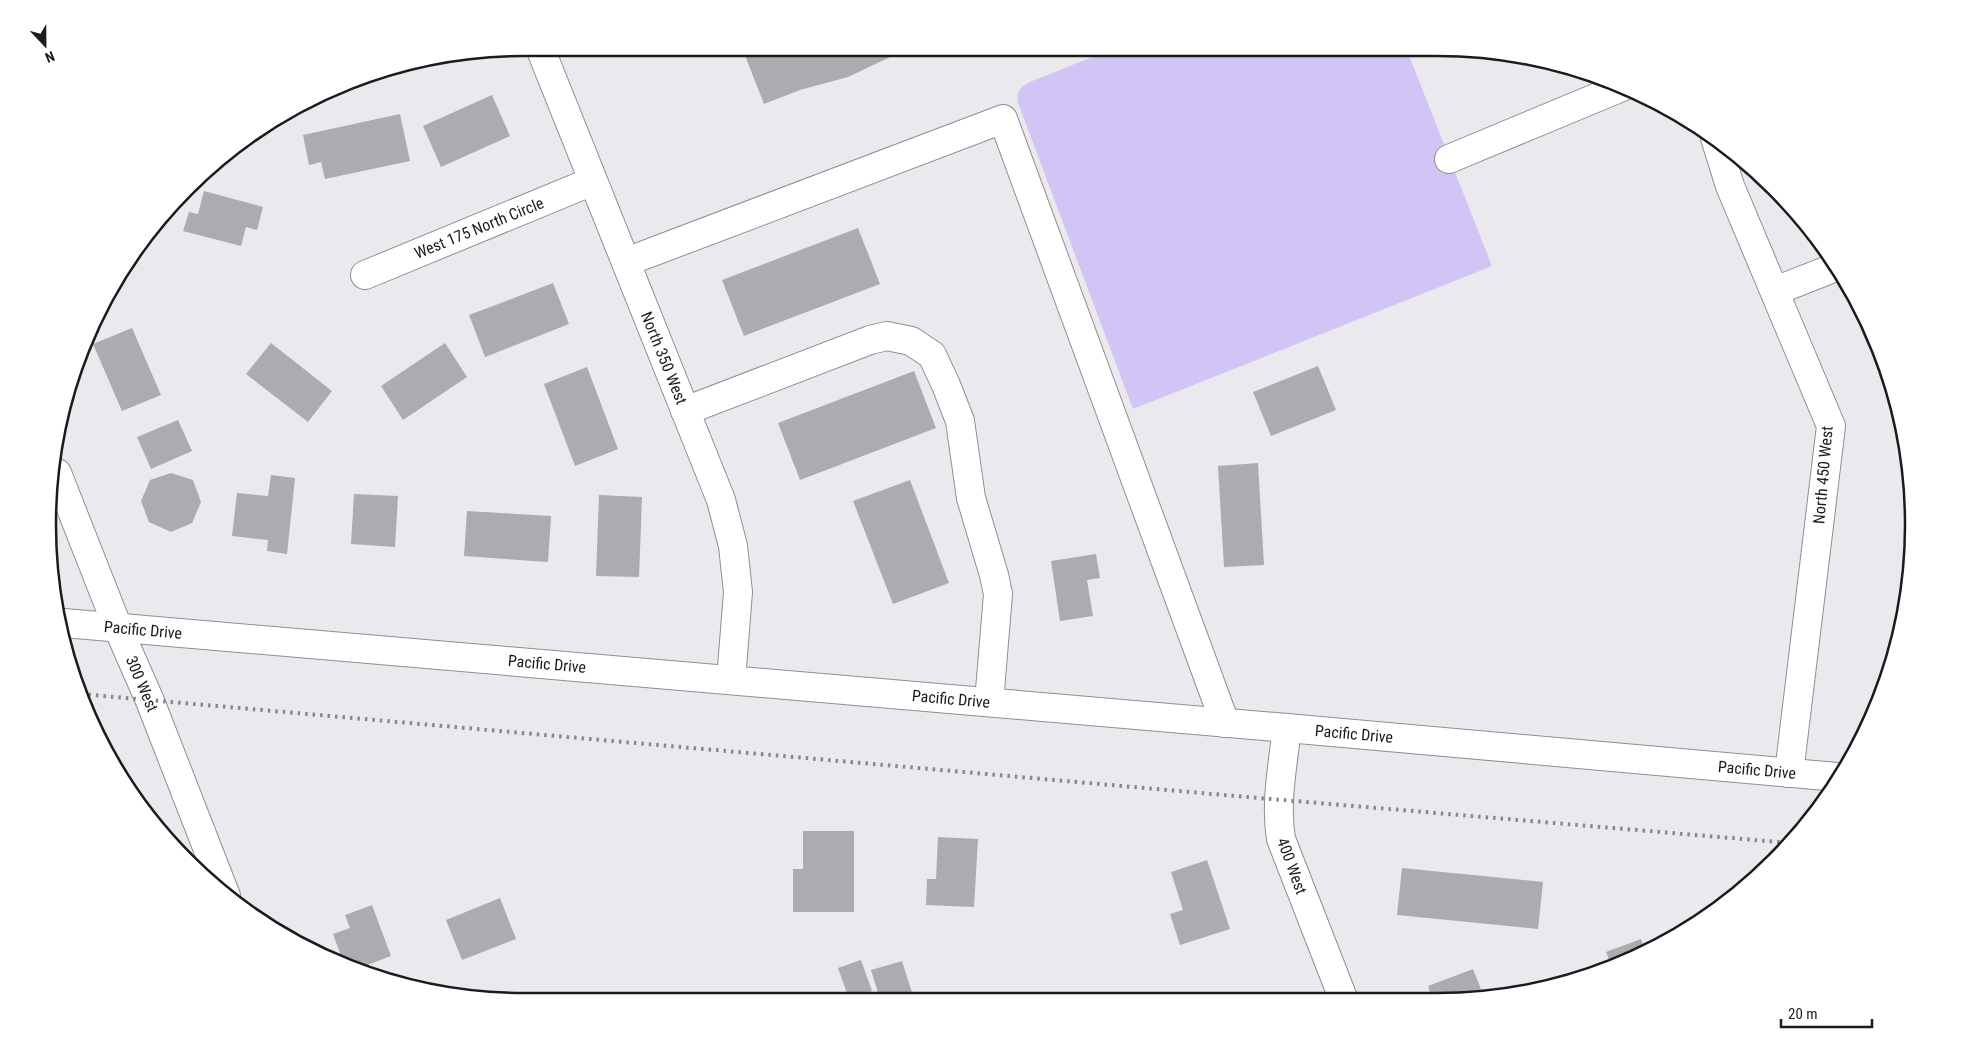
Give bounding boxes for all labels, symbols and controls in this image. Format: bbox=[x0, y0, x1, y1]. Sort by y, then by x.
north arrow bbox=[20, 20, 70, 70]
text: N bbox=[43, 48, 57, 66]
street label: West 175 North Circle bbox=[412, 193, 546, 263]
street label: North 350 West bbox=[637, 309, 691, 407]
street label: North 450 West bbox=[1809, 425, 1837, 525]
street label: Pacific Drive bbox=[103, 617, 183, 643]
street label: Pacific Drive bbox=[507, 651, 587, 677]
street label: 300 West bbox=[122, 653, 162, 715]
street label: Pacific Drive bbox=[911, 686, 991, 712]
street label: Pacific Drive bbox=[1314, 721, 1394, 747]
street label: Pacific Drive bbox=[1717, 757, 1797, 783]
street label: 400 West bbox=[1273, 835, 1311, 897]
scale bar bbox=[1781, 996, 1872, 1028]
text: 20 m bbox=[1788, 1005, 1818, 1023]

